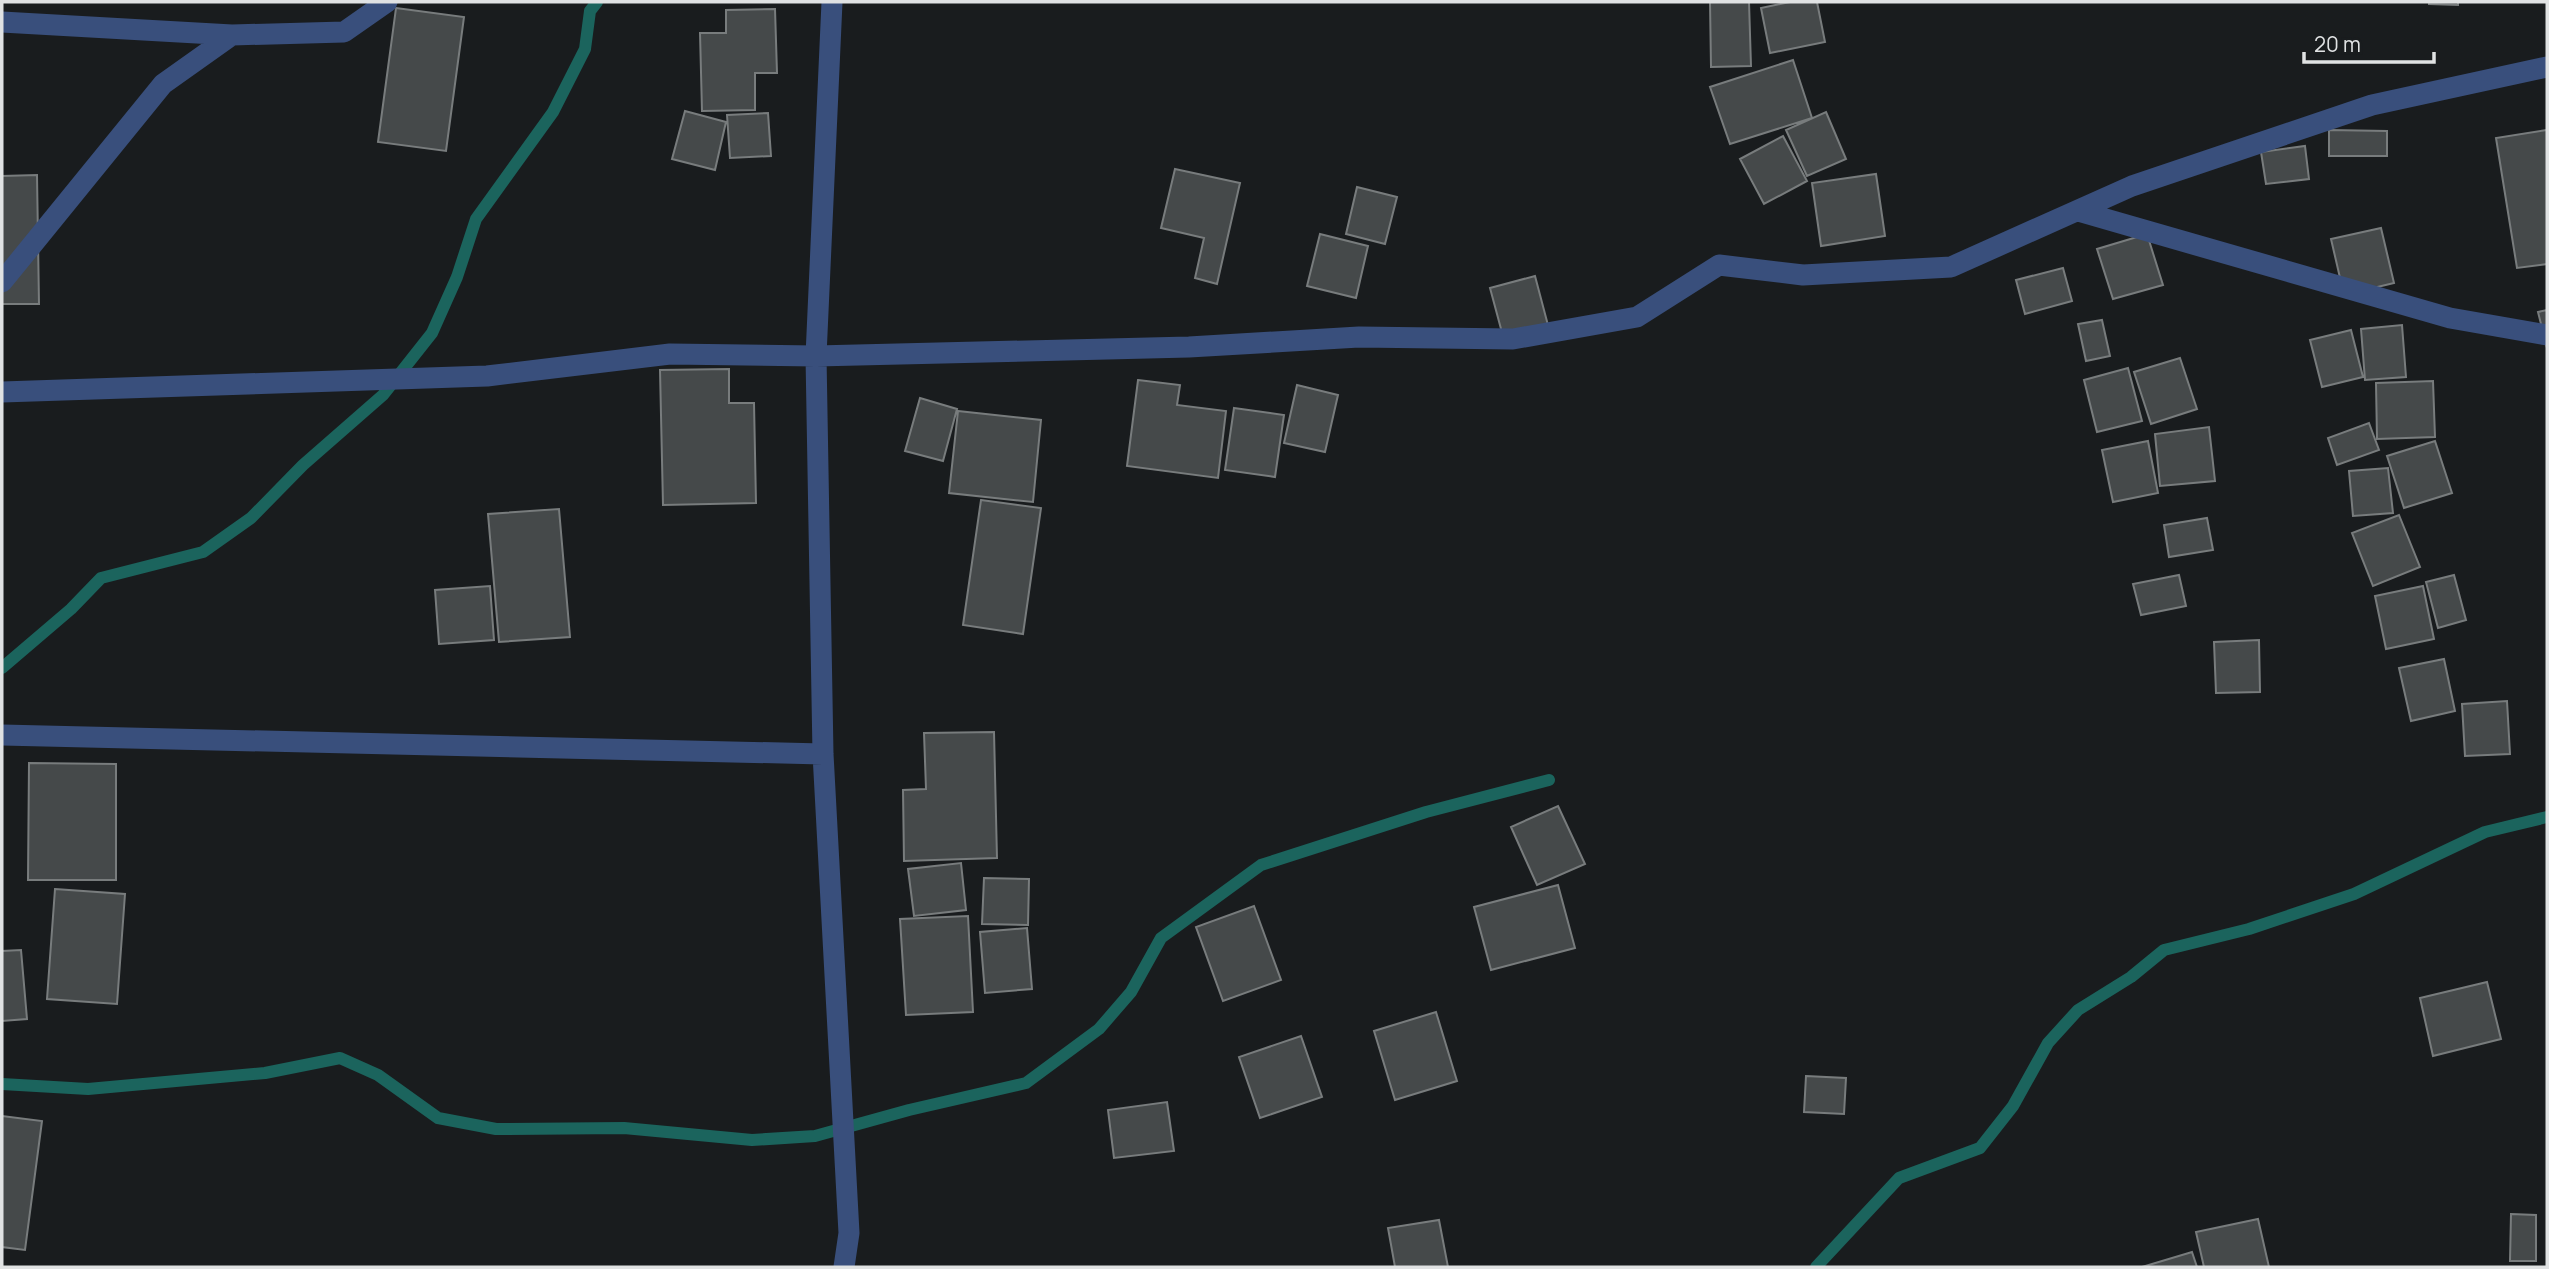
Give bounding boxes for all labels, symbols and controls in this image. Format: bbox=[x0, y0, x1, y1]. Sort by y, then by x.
scale bar bbox=[2304, 21, 2434, 65]
text: 20 m bbox=[2314, 30, 2361, 58]

